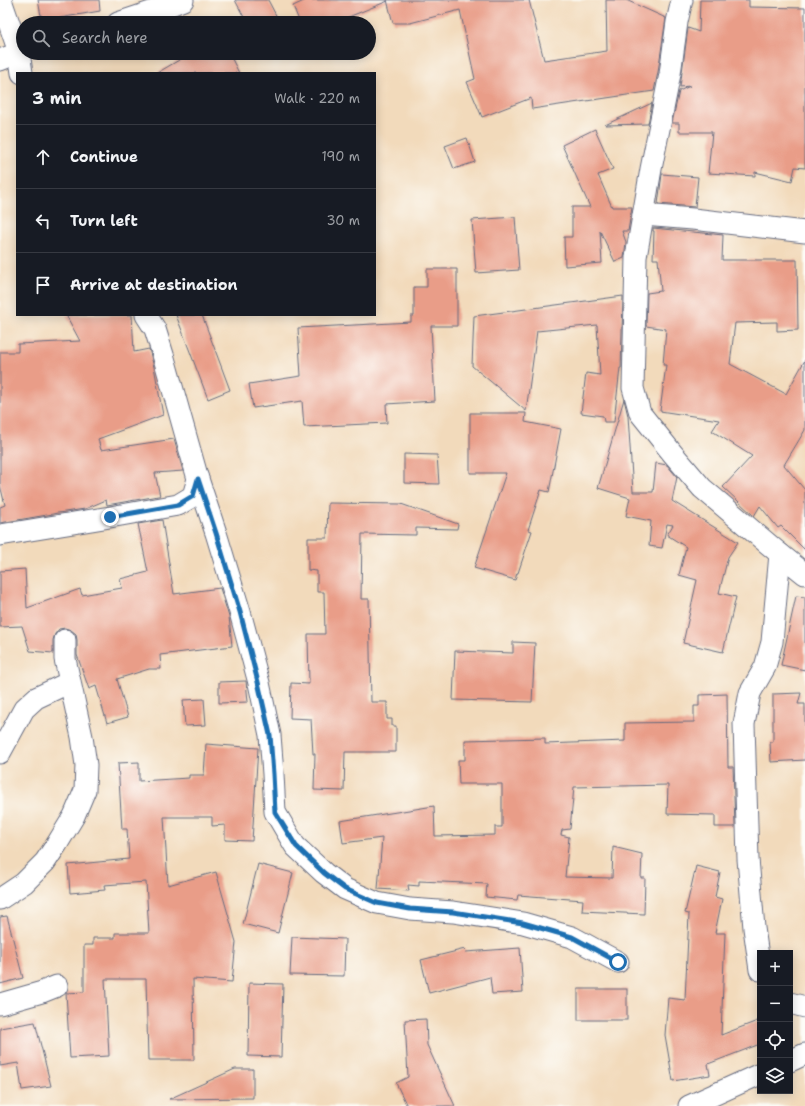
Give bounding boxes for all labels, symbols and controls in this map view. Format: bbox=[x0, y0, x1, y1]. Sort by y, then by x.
search box bbox=[16, 16, 376, 60]
icon: search bbox=[30, 27, 52, 49]
text: Search here bbox=[62, 28, 148, 48]
text: 3 min bbox=[32, 87, 82, 109]
text: Walk · 220 m bbox=[274, 90, 360, 107]
icon: ahead bbox=[32, 146, 54, 168]
text: Continue bbox=[70, 147, 138, 167]
text: 190 m bbox=[321, 148, 360, 165]
icon: left bbox=[32, 210, 54, 232]
text: Turn left bbox=[70, 211, 138, 231]
text: 30 m bbox=[326, 212, 360, 229]
icon: arrive bbox=[32, 274, 54, 296]
text: Arrive at destination bbox=[70, 275, 238, 295]
route end bbox=[101, 508, 119, 526]
map controls bbox=[757, 950, 793, 1094]
button: + bbox=[757, 950, 793, 986]
route start bbox=[609, 953, 627, 971]
button: − bbox=[757, 986, 793, 1022]
button: locate bbox=[757, 1022, 793, 1058]
button: layers bbox=[757, 1058, 793, 1094]

